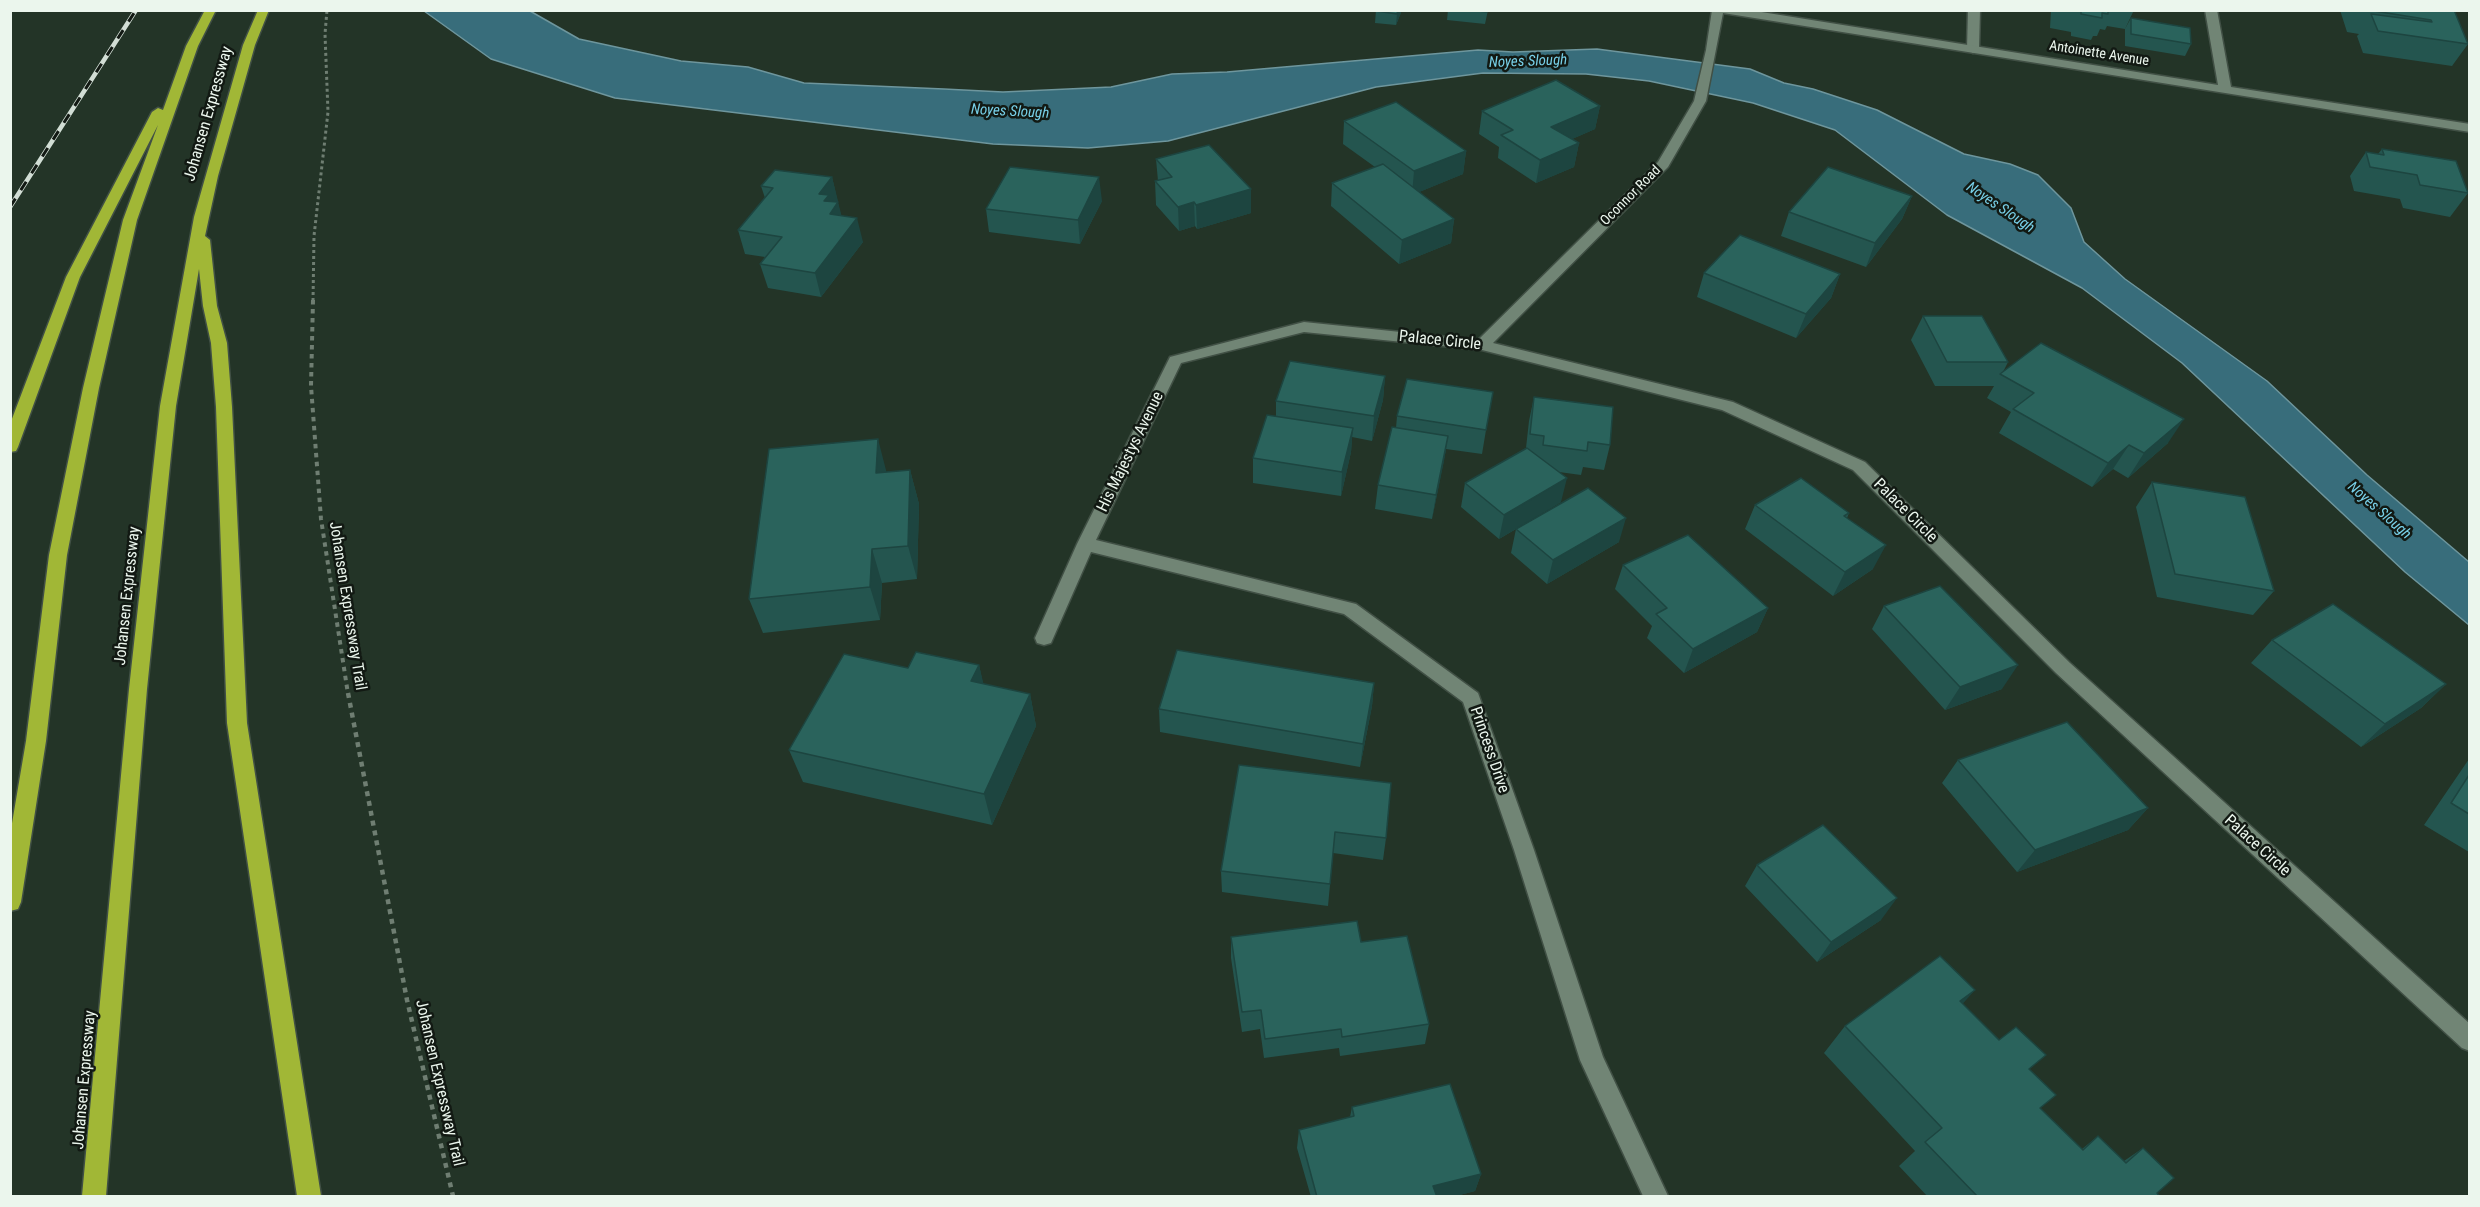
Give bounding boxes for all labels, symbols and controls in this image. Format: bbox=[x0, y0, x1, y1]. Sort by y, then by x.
street label: Antoinette Avenue bbox=[2048, 38, 2150, 70]
street label: Johansen Expressway bbox=[181, 44, 237, 184]
water label: Noyes Slough bbox=[1488, 52, 1568, 72]
water label: Noyes Slough bbox=[970, 101, 1050, 123]
street label: Oconnor Road bbox=[1597, 162, 1665, 230]
water label: Noyes Slough bbox=[1962, 179, 2038, 237]
street label: Palace Circle bbox=[1398, 327, 1482, 355]
street label: His Majestys Avenue bbox=[1094, 389, 1168, 515]
street label: Palace Circle bbox=[1869, 475, 1941, 547]
water label: Noyes Slough bbox=[2343, 478, 2415, 544]
street label: Johansen Expressway Trail bbox=[324, 520, 370, 692]
street label: Johansen Expressway bbox=[111, 526, 145, 666]
street label: Princess Drive bbox=[1465, 704, 1513, 796]
street label: Palace Circle bbox=[2220, 811, 2294, 881]
street label: Johansen Expressway Trail bbox=[410, 998, 468, 1168]
street label: Johansen Expressway bbox=[69, 1010, 101, 1150]

